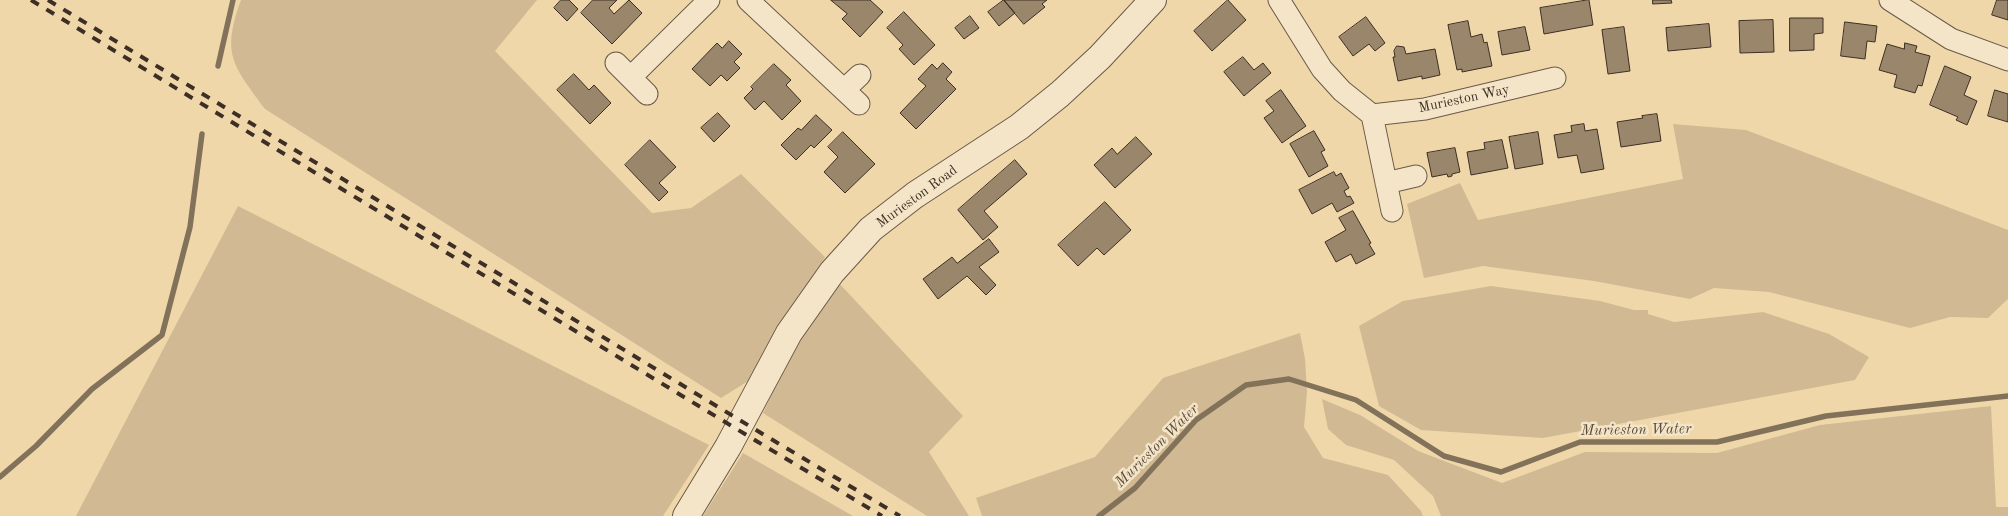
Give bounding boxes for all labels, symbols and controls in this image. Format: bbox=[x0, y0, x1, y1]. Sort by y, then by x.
street label: Murieston Way bbox=[1417, 81, 1511, 117]
street label: Murieston Road bbox=[873, 162, 961, 232]
water label: Murieston Water bbox=[1111, 400, 1203, 492]
water label: Murieston Water bbox=[1580, 420, 1692, 440]

